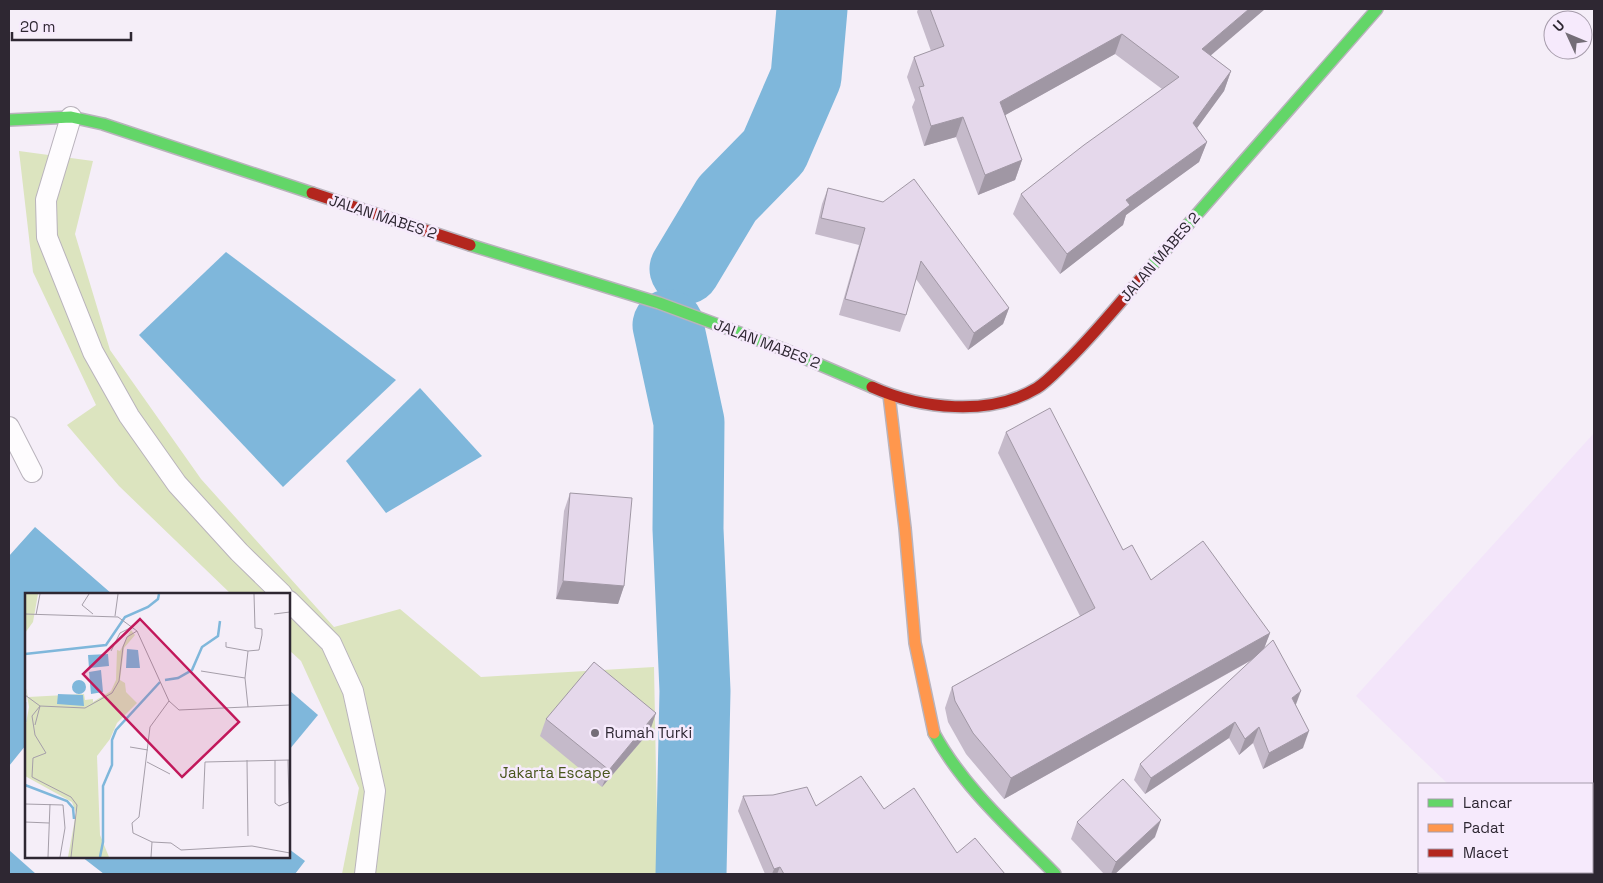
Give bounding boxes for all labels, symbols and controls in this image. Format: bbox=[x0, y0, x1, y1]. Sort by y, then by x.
scale bar bbox=[12, 10, 131, 42]
north arrow bbox=[1543, 10, 1593, 60]
text: U bbox=[1549, 16, 1568, 36]
text: 20 m bbox=[20, 17, 55, 36]
street label: JALAN MABES 2 bbox=[327, 190, 439, 243]
street label: JALAN MABES 2 bbox=[1116, 208, 1204, 305]
street label: JALAN MABES 2 bbox=[711, 315, 823, 373]
inset map bbox=[25, 593, 290, 858]
place label: Rumah Turki bbox=[605, 723, 692, 742]
marker: Rumah Turki bbox=[589, 727, 601, 739]
park label: Jakarta Escape bbox=[499, 763, 611, 782]
legend bbox=[1418, 783, 1593, 873]
text: Lancar bbox=[1463, 793, 1513, 812]
text: Padat bbox=[1463, 818, 1505, 837]
text: Macet bbox=[1463, 843, 1509, 862]

